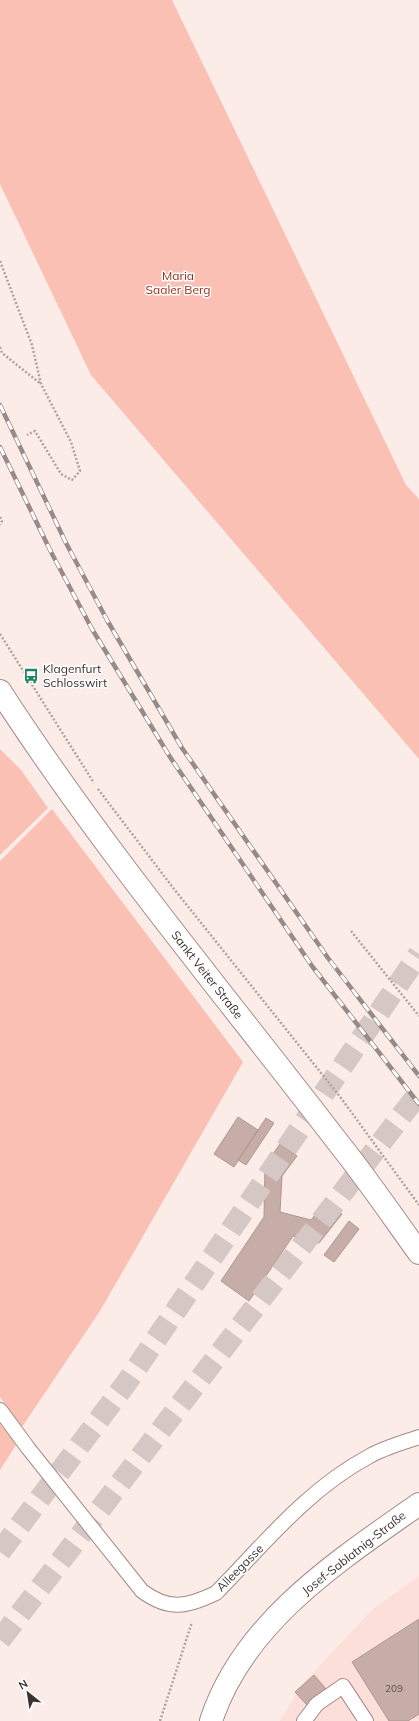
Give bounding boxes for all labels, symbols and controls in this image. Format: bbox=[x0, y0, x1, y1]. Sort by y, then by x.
park label: Maria Saaler Berg bbox=[146, 268, 210, 297]
place label: Klagenfurt Schlosswirt bbox=[43, 661, 107, 690]
bus stop icon: Klagenfurt Schlosswirt bbox=[22, 667, 40, 685]
street label: Sankt Veiter Straße bbox=[168, 928, 246, 1022]
street label: Josef-Sablatnig-Straße bbox=[299, 1507, 409, 1598]
street label: Alleegasse bbox=[213, 1541, 266, 1594]
north arrow bbox=[8, 1673, 48, 1713]
text: N bbox=[16, 1676, 30, 1692]
house number: 209 bbox=[385, 1682, 403, 1695]

